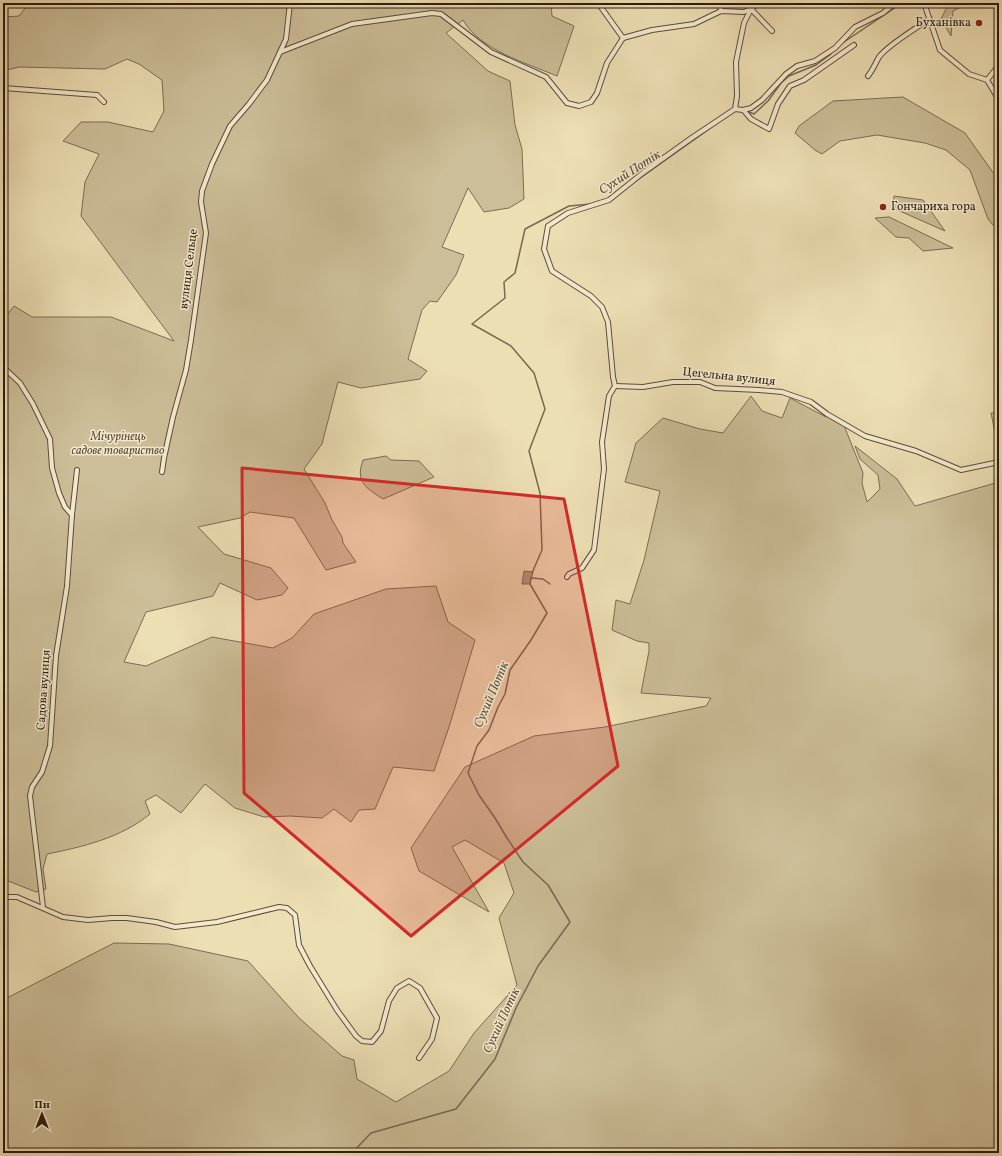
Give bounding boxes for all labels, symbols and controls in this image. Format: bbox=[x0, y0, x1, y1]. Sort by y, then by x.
place label: Буханівка bbox=[916, 15, 971, 31]
marker: Буханівка bbox=[974, 18, 984, 28]
water label: Сухий Потік bbox=[596, 146, 665, 200]
place label: Гончариха гора bbox=[891, 199, 976, 215]
marker: Гончариха гора bbox=[878, 202, 888, 212]
street label: вулиця Сельце bbox=[176, 228, 202, 310]
street label: Цегельна вулиця bbox=[682, 364, 776, 390]
park label: Мічурінець садове товариство bbox=[72, 429, 165, 459]
street label: Садова вулиця bbox=[33, 649, 55, 731]
water label: Сухий Потік bbox=[470, 658, 514, 731]
water label: Сухий Потік bbox=[479, 985, 525, 1057]
north arrow bbox=[22, 1094, 62, 1134]
text: Пн bbox=[34, 1098, 50, 1113]

